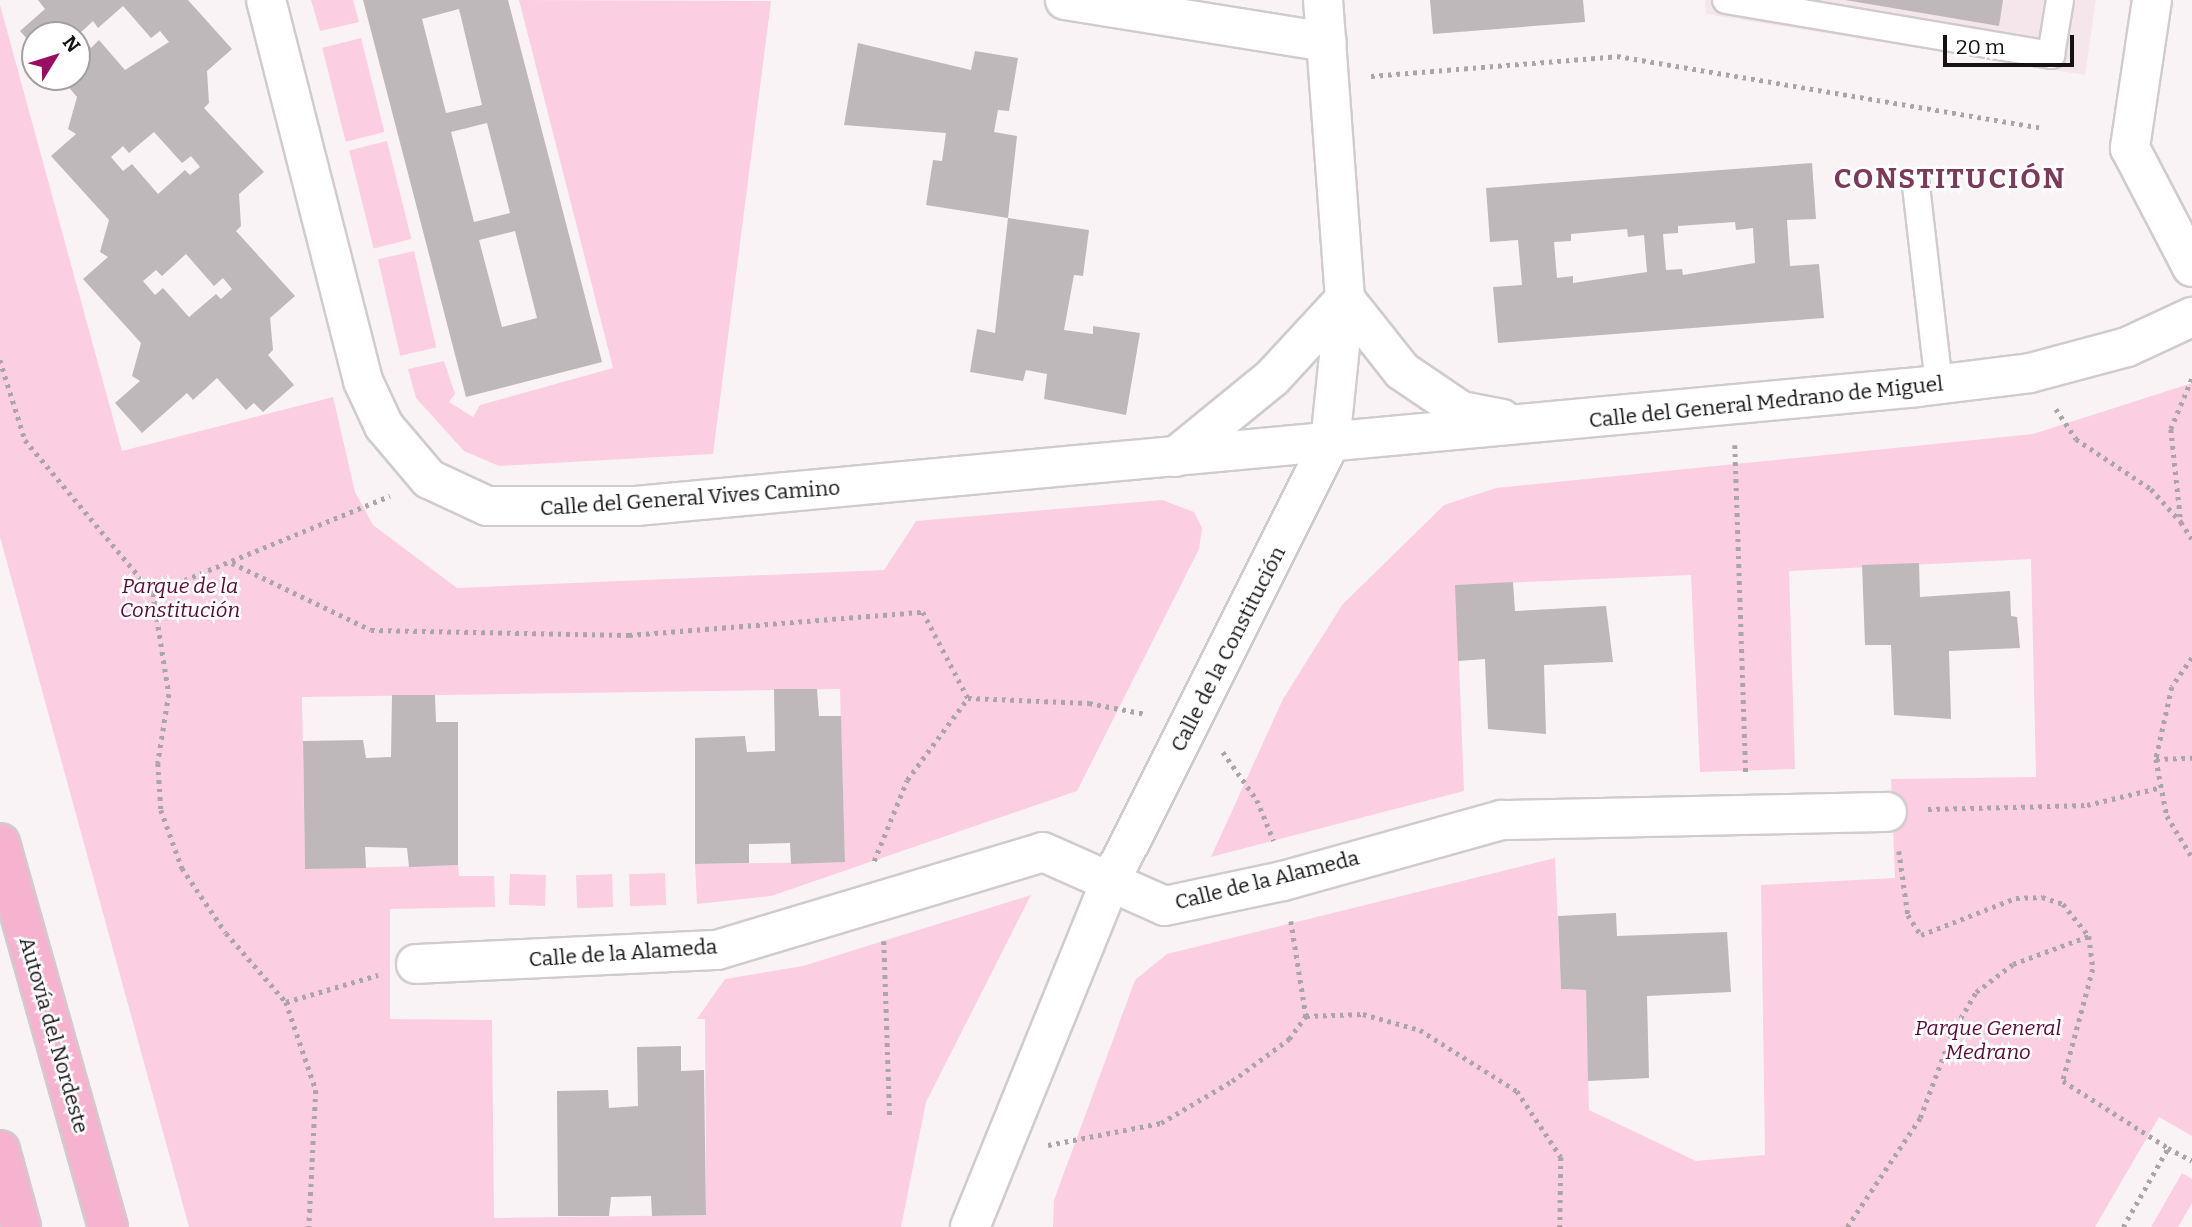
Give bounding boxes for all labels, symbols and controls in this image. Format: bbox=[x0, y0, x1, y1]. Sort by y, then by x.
north arrow bbox=[21, 21, 91, 91]
scale bar bbox=[1947, 21, 2078, 65]
text: N bbox=[58, 31, 85, 57]
text: 20 m bbox=[1956, 34, 2005, 60]
district label: CONSTITUCIÓN bbox=[1835, 162, 2065, 196]
street label: Calle del General Medrano de Miguel bbox=[1588, 371, 1944, 433]
street label: Calle del General Vives Camino bbox=[539, 475, 841, 521]
street label: Calle de la Constitución bbox=[1165, 542, 1291, 756]
park label: Parque de la Constitución bbox=[120, 573, 240, 623]
street label: Calle de la Alameda bbox=[1172, 845, 1362, 915]
street label: Autovía del Nordeste bbox=[14, 934, 94, 1136]
street label: Calle de la Alameda bbox=[528, 934, 718, 972]
park label: Parque General Medrano bbox=[1915, 1015, 2061, 1065]

